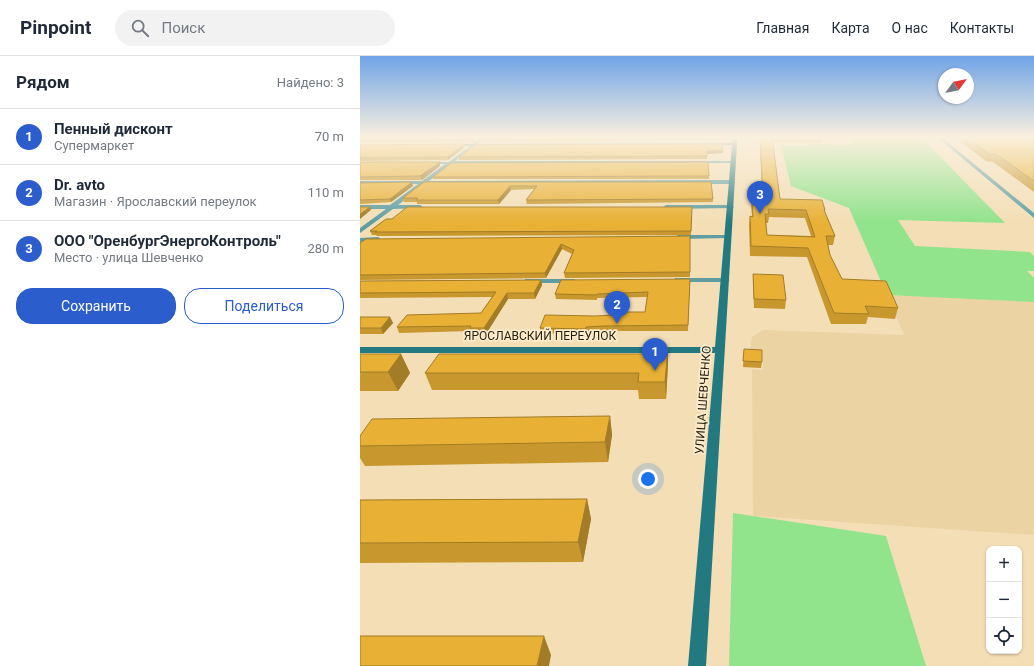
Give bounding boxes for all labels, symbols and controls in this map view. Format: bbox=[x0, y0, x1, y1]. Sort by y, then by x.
search box bbox=[115, 10, 395, 46]
text: Pinpoint bbox=[20, 16, 91, 39]
icon: search bbox=[129, 17, 151, 39]
text: Поиск bbox=[161, 19, 205, 37]
text: Главная bbox=[756, 20, 809, 36]
text: Карта bbox=[831, 20, 870, 36]
text: О нас bbox=[892, 20, 928, 36]
text: Контакты bbox=[950, 20, 1014, 36]
north arrow bbox=[938, 68, 974, 104]
text: Рядом bbox=[16, 72, 70, 92]
text: Найдено: 3 bbox=[277, 75, 344, 90]
text: Пенный дисконт bbox=[54, 120, 173, 138]
text: 1 bbox=[25, 129, 33, 144]
text: 70 m bbox=[315, 129, 344, 144]
text: Супермаркет bbox=[54, 138, 134, 153]
text: Dr. avto bbox=[54, 176, 105, 194]
pin: 3 bbox=[747, 181, 773, 214]
text: 2 bbox=[25, 185, 33, 200]
text: 110 m bbox=[307, 185, 344, 200]
text: Магазин · Ярославский переулок bbox=[54, 194, 257, 209]
text: ООО "ОренбургЭнергоКонтроль" bbox=[54, 232, 281, 250]
text: 3 bbox=[25, 241, 33, 256]
text: 280 m bbox=[307, 241, 344, 256]
text: Место · улица Шевченко bbox=[54, 250, 204, 265]
button: Сохранить bbox=[16, 288, 176, 324]
button: Поделиться bbox=[184, 288, 344, 324]
pin: 2 bbox=[604, 291, 630, 324]
street label: ЯРОСЛАВСКИЙ ПЕРЕУЛОК bbox=[464, 328, 616, 343]
pin: 1 bbox=[642, 338, 668, 371]
street label: УЛИЦА ШЕВЧЕНКО bbox=[692, 345, 714, 455]
your location bbox=[638, 469, 658, 489]
map controls bbox=[986, 546, 1022, 654]
button: + bbox=[986, 546, 1022, 582]
button: − bbox=[986, 582, 1022, 618]
button: locate bbox=[986, 618, 1022, 654]

